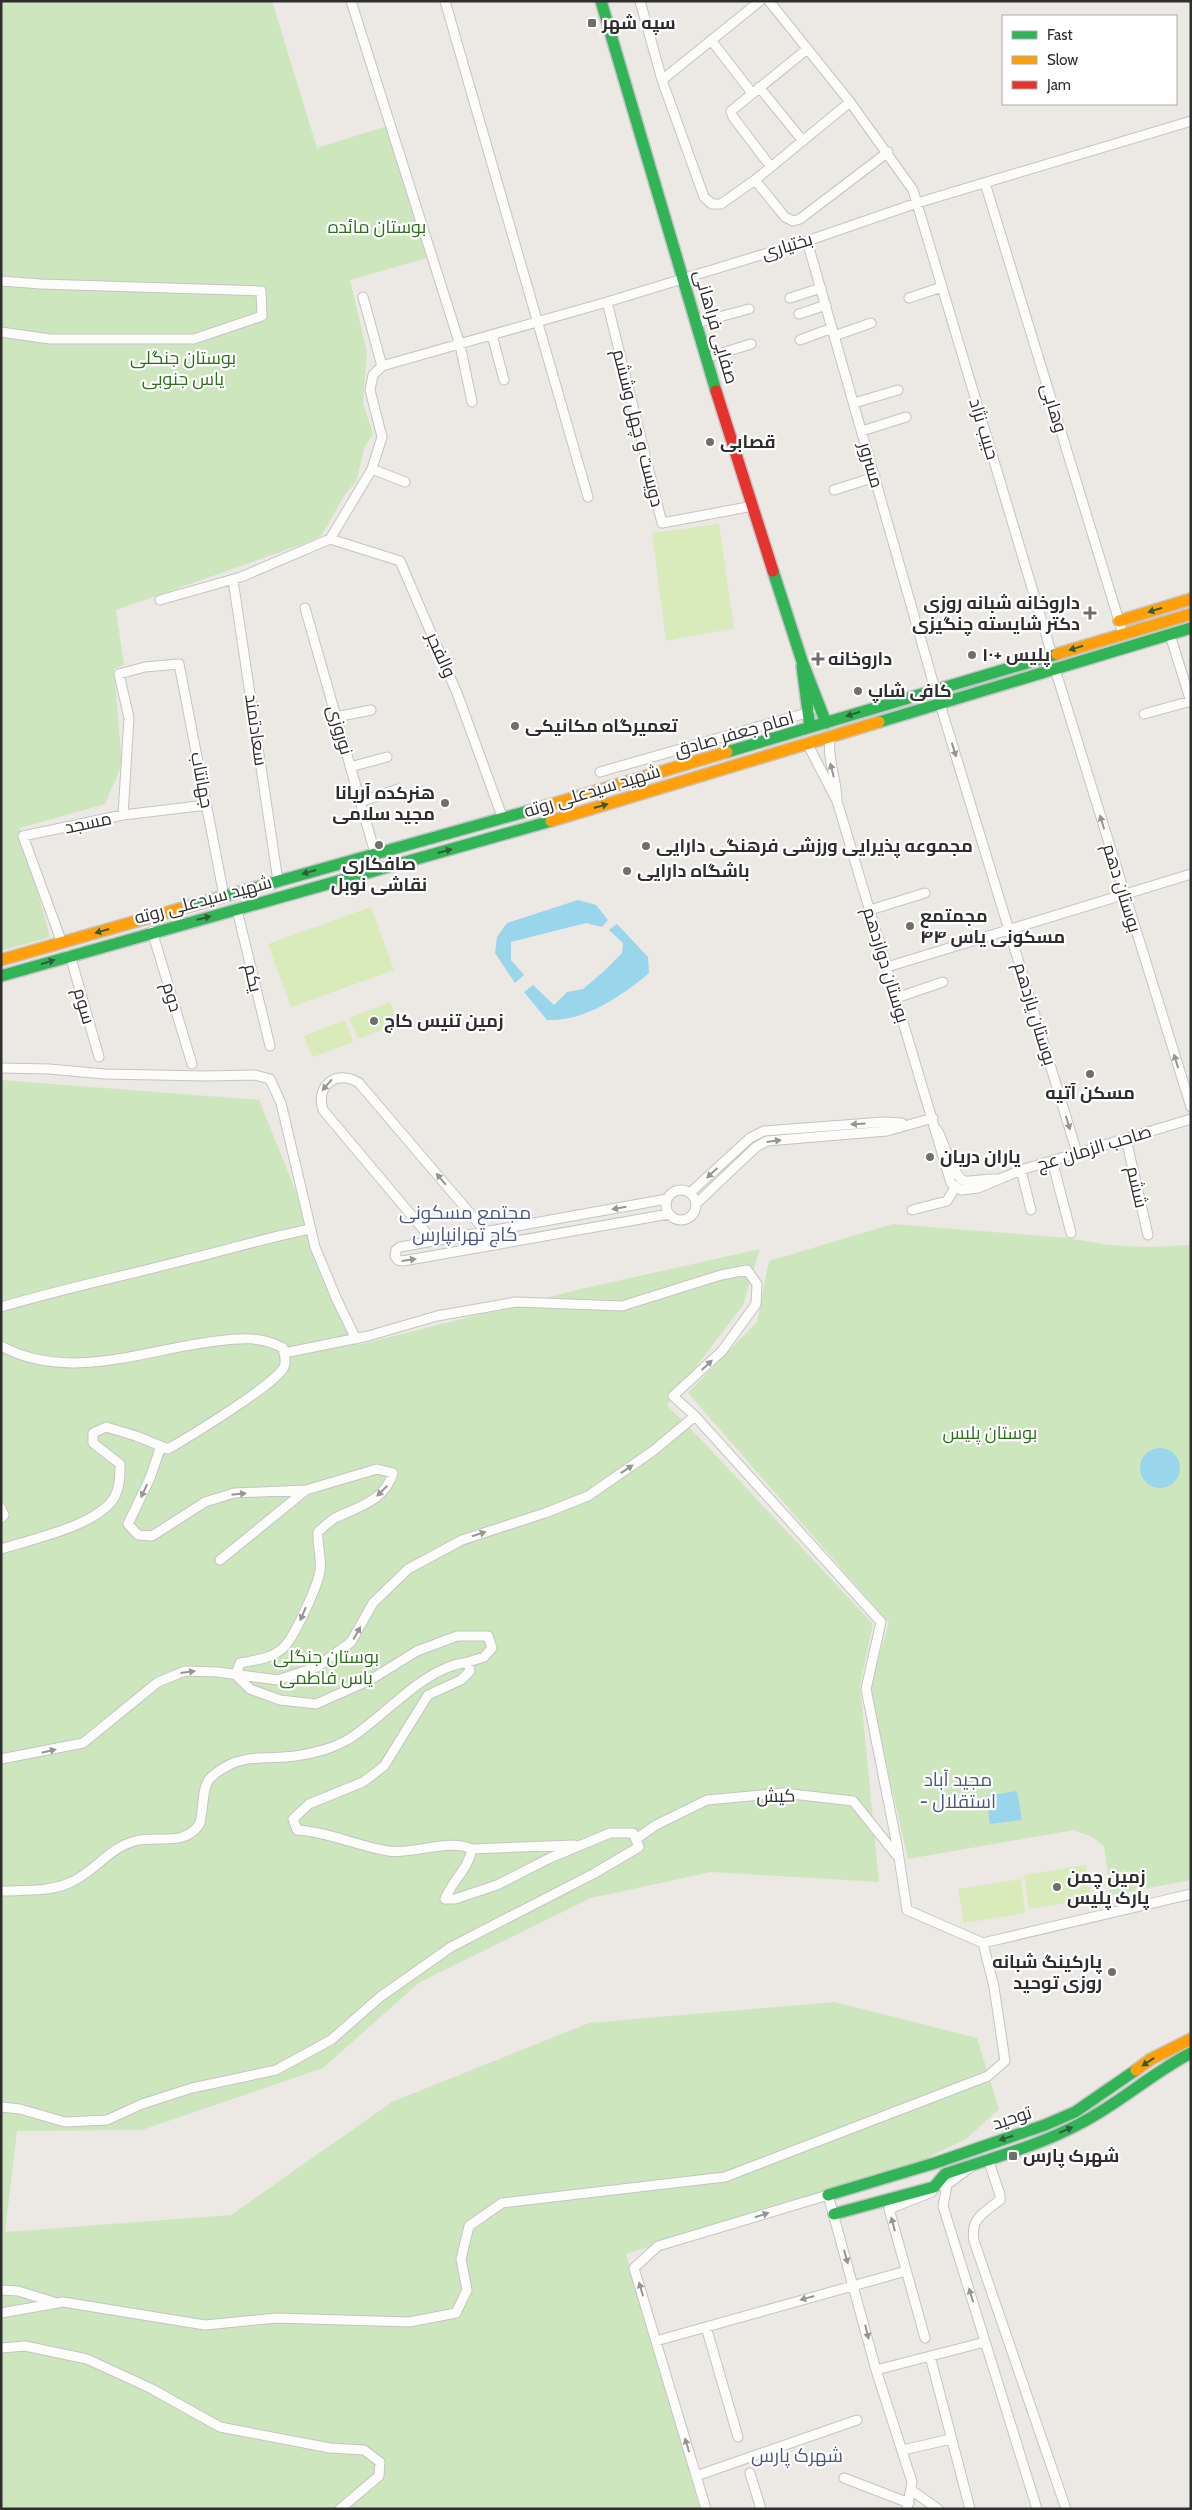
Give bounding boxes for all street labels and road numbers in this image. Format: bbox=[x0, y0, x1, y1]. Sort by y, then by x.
street label: بختیاری bbox=[759, 228, 815, 264]
street label: صفایی فراهانی bbox=[689, 267, 743, 387]
street label: دویست و چهل وششم bbox=[607, 347, 668, 509]
street label: وهابی bbox=[1036, 381, 1072, 435]
street label: حبیب نژاد bbox=[964, 396, 1004, 462]
street label: مسرور bbox=[854, 439, 888, 490]
street label: والفجر bbox=[421, 628, 461, 681]
street label: سعادتمند bbox=[240, 693, 272, 767]
street label: نوروزی bbox=[322, 703, 358, 757]
street label: امام جعفر صادق bbox=[672, 706, 797, 763]
street label: جهانتاب bbox=[186, 750, 218, 810]
street label: شهید سیدعلی روته bbox=[521, 760, 663, 822]
street label: مسجد bbox=[62, 807, 114, 839]
street label: بوستان دهم bbox=[1097, 841, 1146, 935]
street label: شهید سیدعلی روته bbox=[132, 871, 274, 929]
street label: بوستان دوازدهم bbox=[857, 905, 914, 1026]
street label: بوستان یازدهم bbox=[1008, 960, 1061, 1068]
street label: یکم bbox=[238, 962, 267, 995]
street label: دوم bbox=[156, 980, 187, 1015]
street label: سوم bbox=[67, 985, 100, 1027]
street label: صاحب الزمان عج bbox=[1034, 1120, 1154, 1177]
street label: ششم bbox=[1121, 1164, 1152, 1210]
street label: کیش bbox=[756, 1785, 796, 1807]
street label: توحید bbox=[990, 2101, 1035, 2135]

